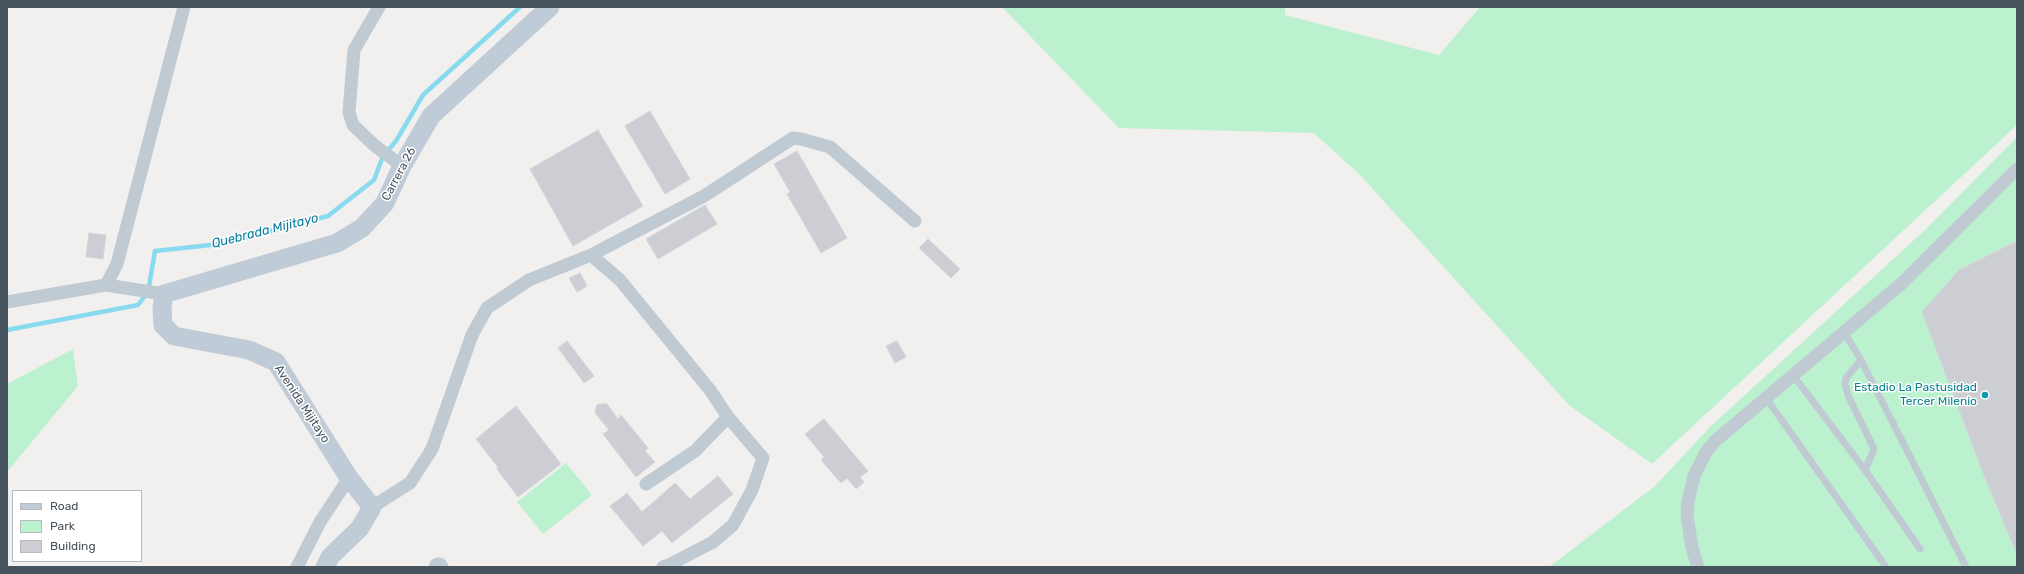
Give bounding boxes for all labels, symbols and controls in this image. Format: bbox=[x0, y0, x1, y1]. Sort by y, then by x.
street label: Carrera 26 bbox=[379, 145, 419, 203]
water label: Quebrada Mijitayo bbox=[210, 210, 320, 252]
street label: Avenida Mijitayo bbox=[271, 362, 333, 446]
place label: Estadio La Pastusidad Tercer Milenio bbox=[1854, 381, 1977, 409]
marker: Estadio La Pastusidad Tercer Milenio bbox=[1980, 390, 1990, 400]
legend bbox=[12, 490, 142, 562]
text: Road bbox=[50, 499, 78, 513]
text: Park bbox=[50, 519, 75, 533]
text: Building bbox=[50, 539, 96, 553]

